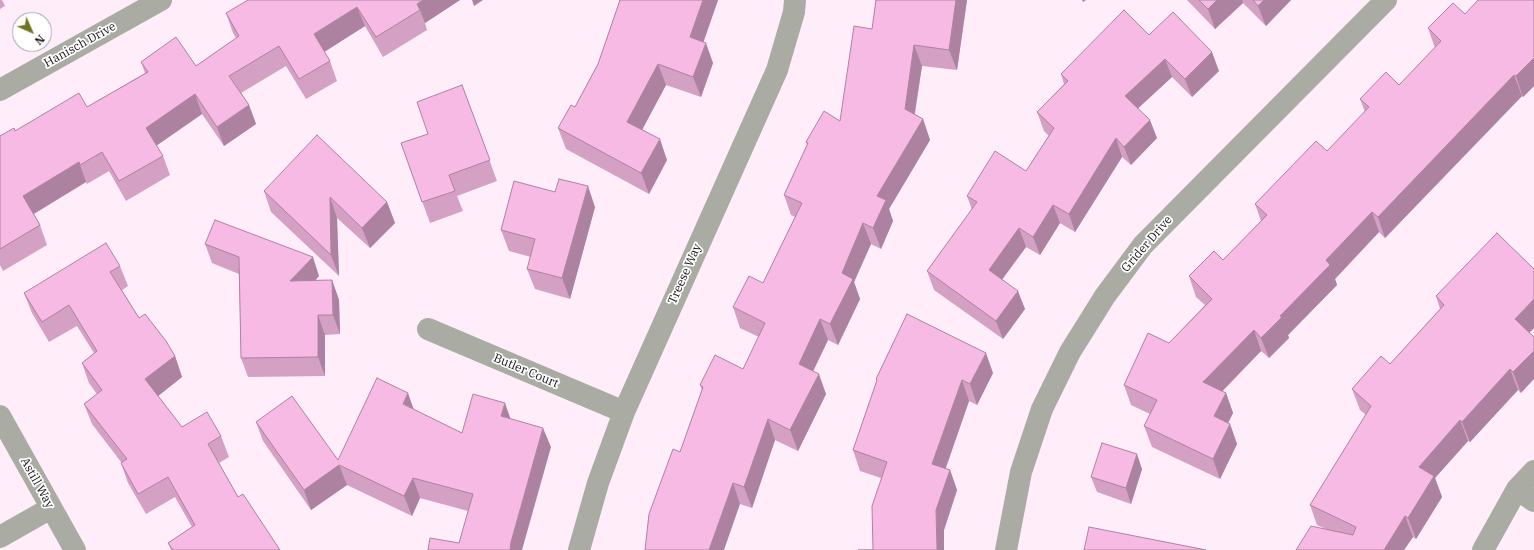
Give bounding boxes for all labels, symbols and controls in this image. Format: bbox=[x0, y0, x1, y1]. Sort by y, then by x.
north arrow bbox=[12, 12, 52, 52]
street label: Hanisch Drive bbox=[42, 19, 118, 71]
text: N bbox=[32, 32, 48, 48]
street label: Grider Drive bbox=[1119, 213, 1175, 275]
street label: Treese Way bbox=[665, 242, 705, 306]
street label: Butler Court bbox=[491, 351, 561, 391]
street label: Astill Way bbox=[17, 455, 57, 511]

